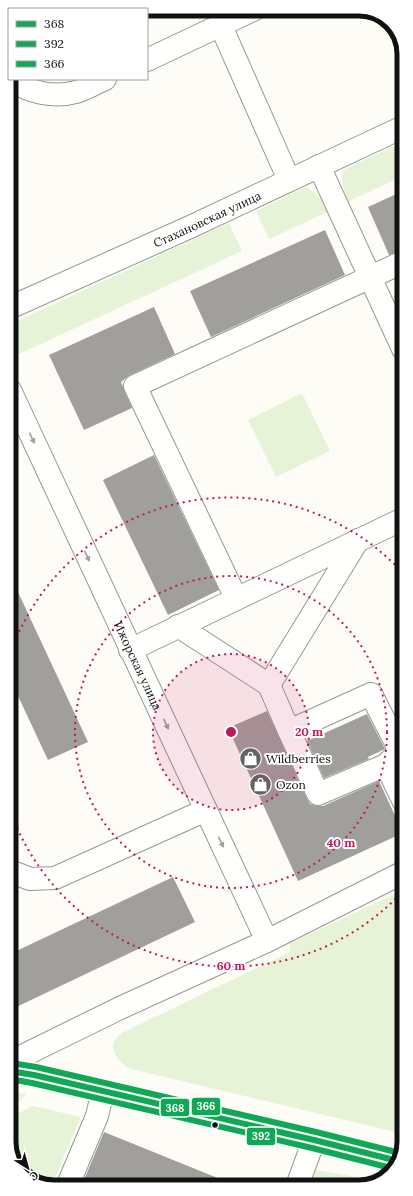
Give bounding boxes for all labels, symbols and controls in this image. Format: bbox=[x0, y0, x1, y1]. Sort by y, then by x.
legend bbox=[8, 8, 148, 80]
text: 368 bbox=[44, 16, 65, 31]
text: 392 bbox=[44, 36, 64, 51]
text: 366 bbox=[44, 56, 65, 71]
street label: Стахановская улица bbox=[151, 187, 263, 250]
one-way arrow bbox=[29, 432, 35, 444]
one-way arrow bbox=[84, 550, 90, 562]
street label: Ижорская улица bbox=[111, 619, 166, 712]
one-way arrow bbox=[163, 719, 169, 730]
text: 20 m bbox=[295, 724, 323, 739]
centre of rings bbox=[224, 725, 238, 739]
shop icon: Wildberries bbox=[238, 745, 264, 771]
place label: Wildberries bbox=[266, 751, 331, 766]
shop icon: Ozon bbox=[248, 771, 274, 797]
place label: Ozon bbox=[276, 777, 306, 792]
text: 40 m bbox=[327, 835, 355, 850]
one-way arrow bbox=[218, 836, 224, 848]
text: 60 m bbox=[217, 958, 245, 973]
line badge: 366 bbox=[191, 1097, 221, 1116]
line badge: 368 bbox=[160, 1098, 190, 1117]
text: 366 bbox=[197, 1099, 215, 1113]
text: 368 bbox=[166, 1101, 184, 1115]
unlabelled marker bbox=[210, 1120, 220, 1130]
line badge: 392 bbox=[246, 1127, 276, 1146]
text: 392 bbox=[252, 1129, 270, 1143]
north arrow bbox=[8, 1148, 48, 1188]
text: С bbox=[26, 1168, 41, 1184]

